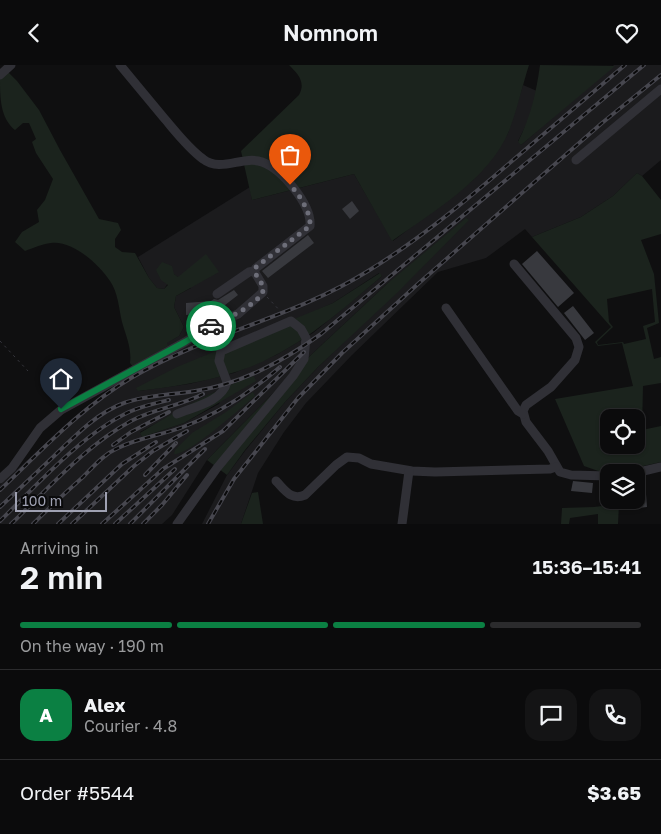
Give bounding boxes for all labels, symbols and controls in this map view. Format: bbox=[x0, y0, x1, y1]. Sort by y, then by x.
icon: back bbox=[20, 19, 48, 47]
text: Nomnom bbox=[283, 19, 378, 46]
icon: heart bbox=[613, 19, 641, 47]
pin bbox=[269, 134, 311, 185]
icon: bag bbox=[276, 141, 304, 169]
courier bbox=[186, 301, 236, 351]
icon: car bbox=[197, 312, 225, 340]
pin bbox=[40, 358, 82, 409]
icon: home bbox=[47, 365, 75, 393]
map controls bbox=[600, 409, 645, 509]
button: locate bbox=[600, 409, 645, 454]
button: layers bbox=[600, 464, 645, 509]
scale bar bbox=[15, 489, 108, 512]
text: 100 m bbox=[22, 492, 62, 509]
text: Arriving in bbox=[20, 538, 99, 558]
text: 15:36–15:41 bbox=[532, 555, 641, 578]
text: 2 min bbox=[20, 558, 103, 596]
text: On the way · 190 m bbox=[20, 636, 164, 656]
button: chat bbox=[525, 689, 577, 741]
button: phone bbox=[589, 689, 641, 741]
text: Alex bbox=[84, 693, 125, 716]
text: A bbox=[39, 703, 53, 726]
text: Courier · 4.8 bbox=[84, 716, 177, 736]
text: Order #5544 bbox=[20, 781, 134, 804]
text: $3.65 bbox=[587, 781, 641, 804]

